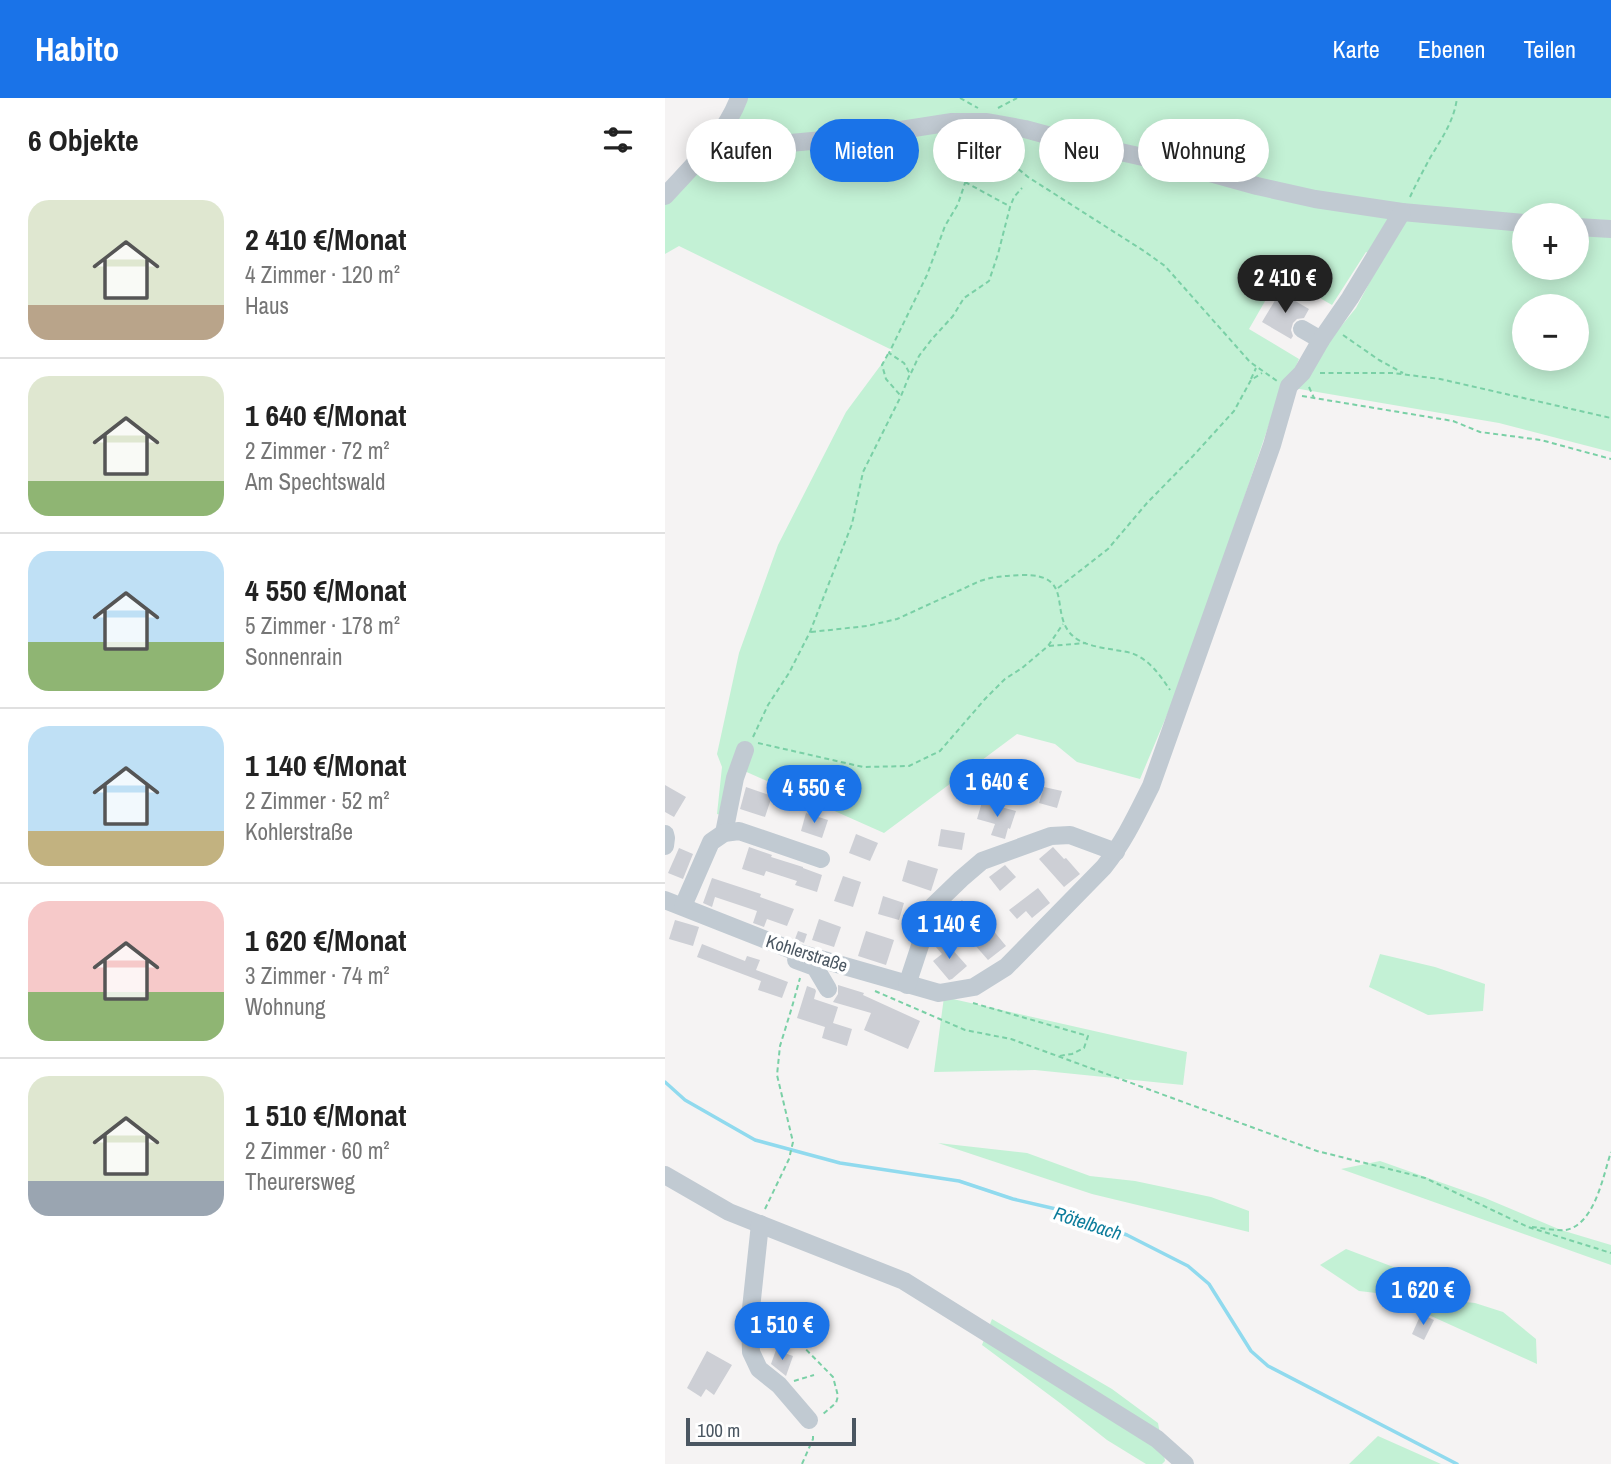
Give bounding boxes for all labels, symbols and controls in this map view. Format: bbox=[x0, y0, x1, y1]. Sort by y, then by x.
text: Habito bbox=[35, 27, 119, 71]
text: Karte bbox=[1333, 33, 1380, 65]
text: Ebenen bbox=[1418, 33, 1485, 65]
text: Teilen bbox=[1523, 33, 1576, 65]
chip: Kaufen bbox=[686, 119, 796, 182]
chip: Mieten bbox=[810, 119, 919, 182]
chip: Filter bbox=[933, 119, 1025, 182]
chip: Neu bbox=[1039, 119, 1124, 182]
chip: Wohnung bbox=[1138, 119, 1269, 182]
text: 6 Objekte bbox=[28, 120, 139, 160]
icon: filters bbox=[599, 121, 637, 159]
map controls bbox=[1512, 203, 1589, 371]
button: + bbox=[1512, 203, 1589, 280]
text: 2 410 €/Monat bbox=[245, 219, 406, 259]
icon: home bbox=[84, 228, 168, 312]
pin: 2 410 € bbox=[1220, 256, 1350, 315]
text: 4 Zimmer · 120 m² bbox=[245, 259, 400, 290]
text: 2 410 € bbox=[1254, 262, 1316, 293]
text: Haus bbox=[245, 290, 289, 321]
button: − bbox=[1512, 294, 1589, 371]
text: 1 640 €/Monat bbox=[245, 395, 406, 435]
icon: home bbox=[84, 404, 168, 488]
text: 2 Zimmer · 72 m² bbox=[245, 435, 390, 466]
text: Am Spechtswald bbox=[245, 466, 385, 497]
text: 4 550 €/Monat bbox=[245, 570, 406, 610]
icon: home bbox=[84, 579, 168, 663]
text: 5 Zimmer · 178 m² bbox=[245, 610, 400, 641]
text: Sonnenrain bbox=[245, 641, 343, 672]
text: 1 140 €/Monat bbox=[245, 745, 406, 785]
icon: home bbox=[84, 754, 168, 838]
pin: 1 640 € bbox=[932, 760, 1062, 819]
pin: 4 550 € bbox=[749, 766, 879, 825]
text: 1 640 € bbox=[966, 766, 1028, 797]
text: 4 550 € bbox=[783, 772, 845, 803]
text: 2 Zimmer · 52 m² bbox=[245, 785, 390, 816]
text: Kohlerstraße bbox=[245, 816, 353, 847]
pin: 1 140 € bbox=[884, 902, 1014, 961]
text: 1 140 € bbox=[918, 908, 980, 939]
text: 1 620 €/Monat bbox=[245, 920, 406, 960]
street label: Kohlerstraße bbox=[763, 928, 851, 978]
icon: home bbox=[84, 929, 168, 1013]
text: 3 Zimmer · 74 m² bbox=[245, 960, 390, 991]
text: Wohnung bbox=[245, 991, 325, 1022]
text: 1 510 €/Monat bbox=[245, 1095, 406, 1135]
icon: home bbox=[84, 1104, 168, 1188]
text: 2 Zimmer · 60 m² bbox=[245, 1135, 390, 1166]
text: Theurersweg bbox=[245, 1166, 355, 1197]
water label: Rötelbach bbox=[1051, 1200, 1125, 1246]
pin: 1 620 € bbox=[1358, 1268, 1488, 1327]
text: 1 620 € bbox=[1392, 1274, 1454, 1305]
pin: 1 510 € bbox=[717, 1302, 847, 1362]
text: 1 510 € bbox=[751, 1309, 813, 1340]
scale bar bbox=[686, 1415, 856, 1447]
text: 100 m bbox=[697, 1417, 740, 1443]

